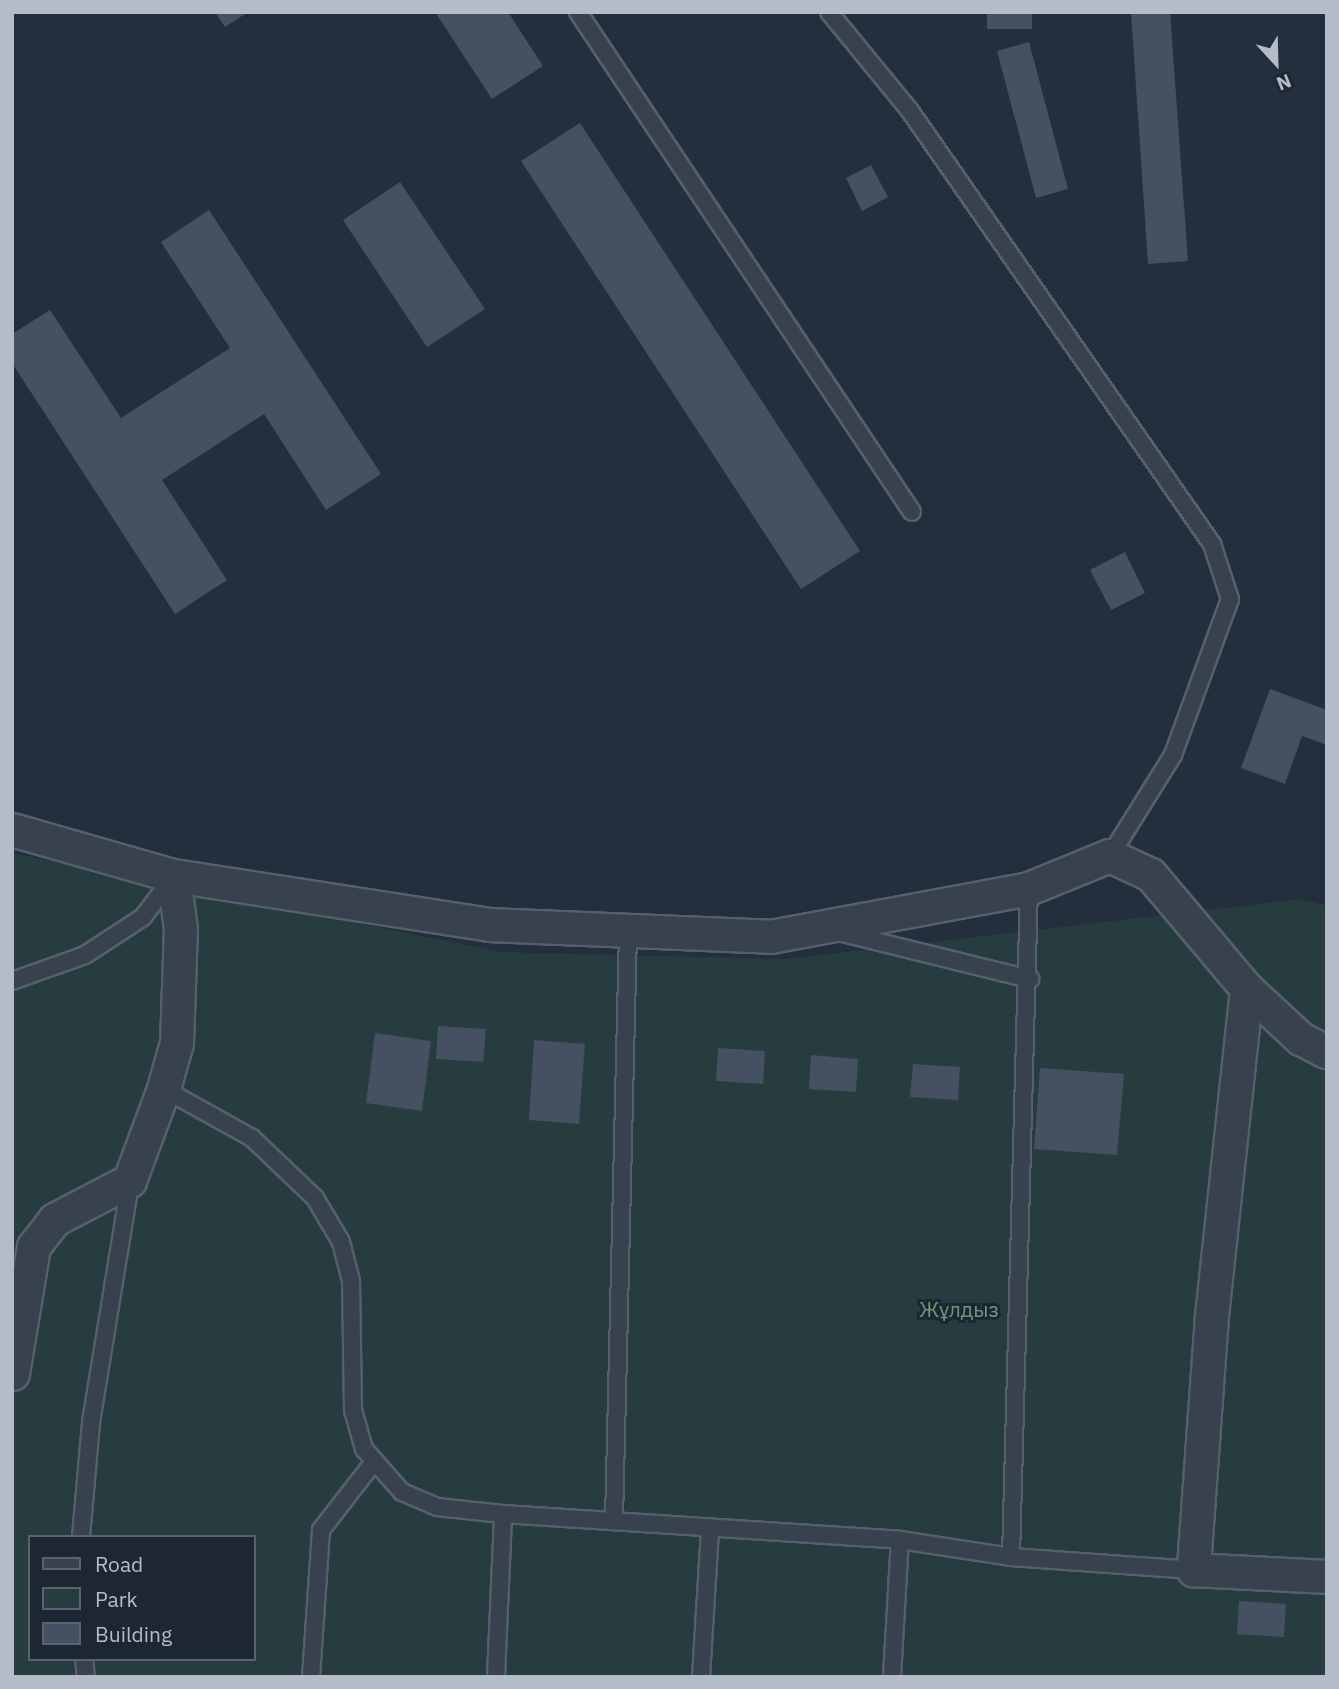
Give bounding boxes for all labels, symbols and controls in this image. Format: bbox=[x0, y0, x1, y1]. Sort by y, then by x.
north arrow bbox=[1241, 28, 1311, 98]
text: N bbox=[1273, 69, 1295, 96]
park label: Жұлдыз bbox=[919, 1296, 999, 1322]
legend bbox=[28, 1535, 256, 1661]
text: Road bbox=[95, 1550, 143, 1578]
text: Park bbox=[95, 1585, 138, 1613]
text: Building bbox=[95, 1620, 172, 1648]

